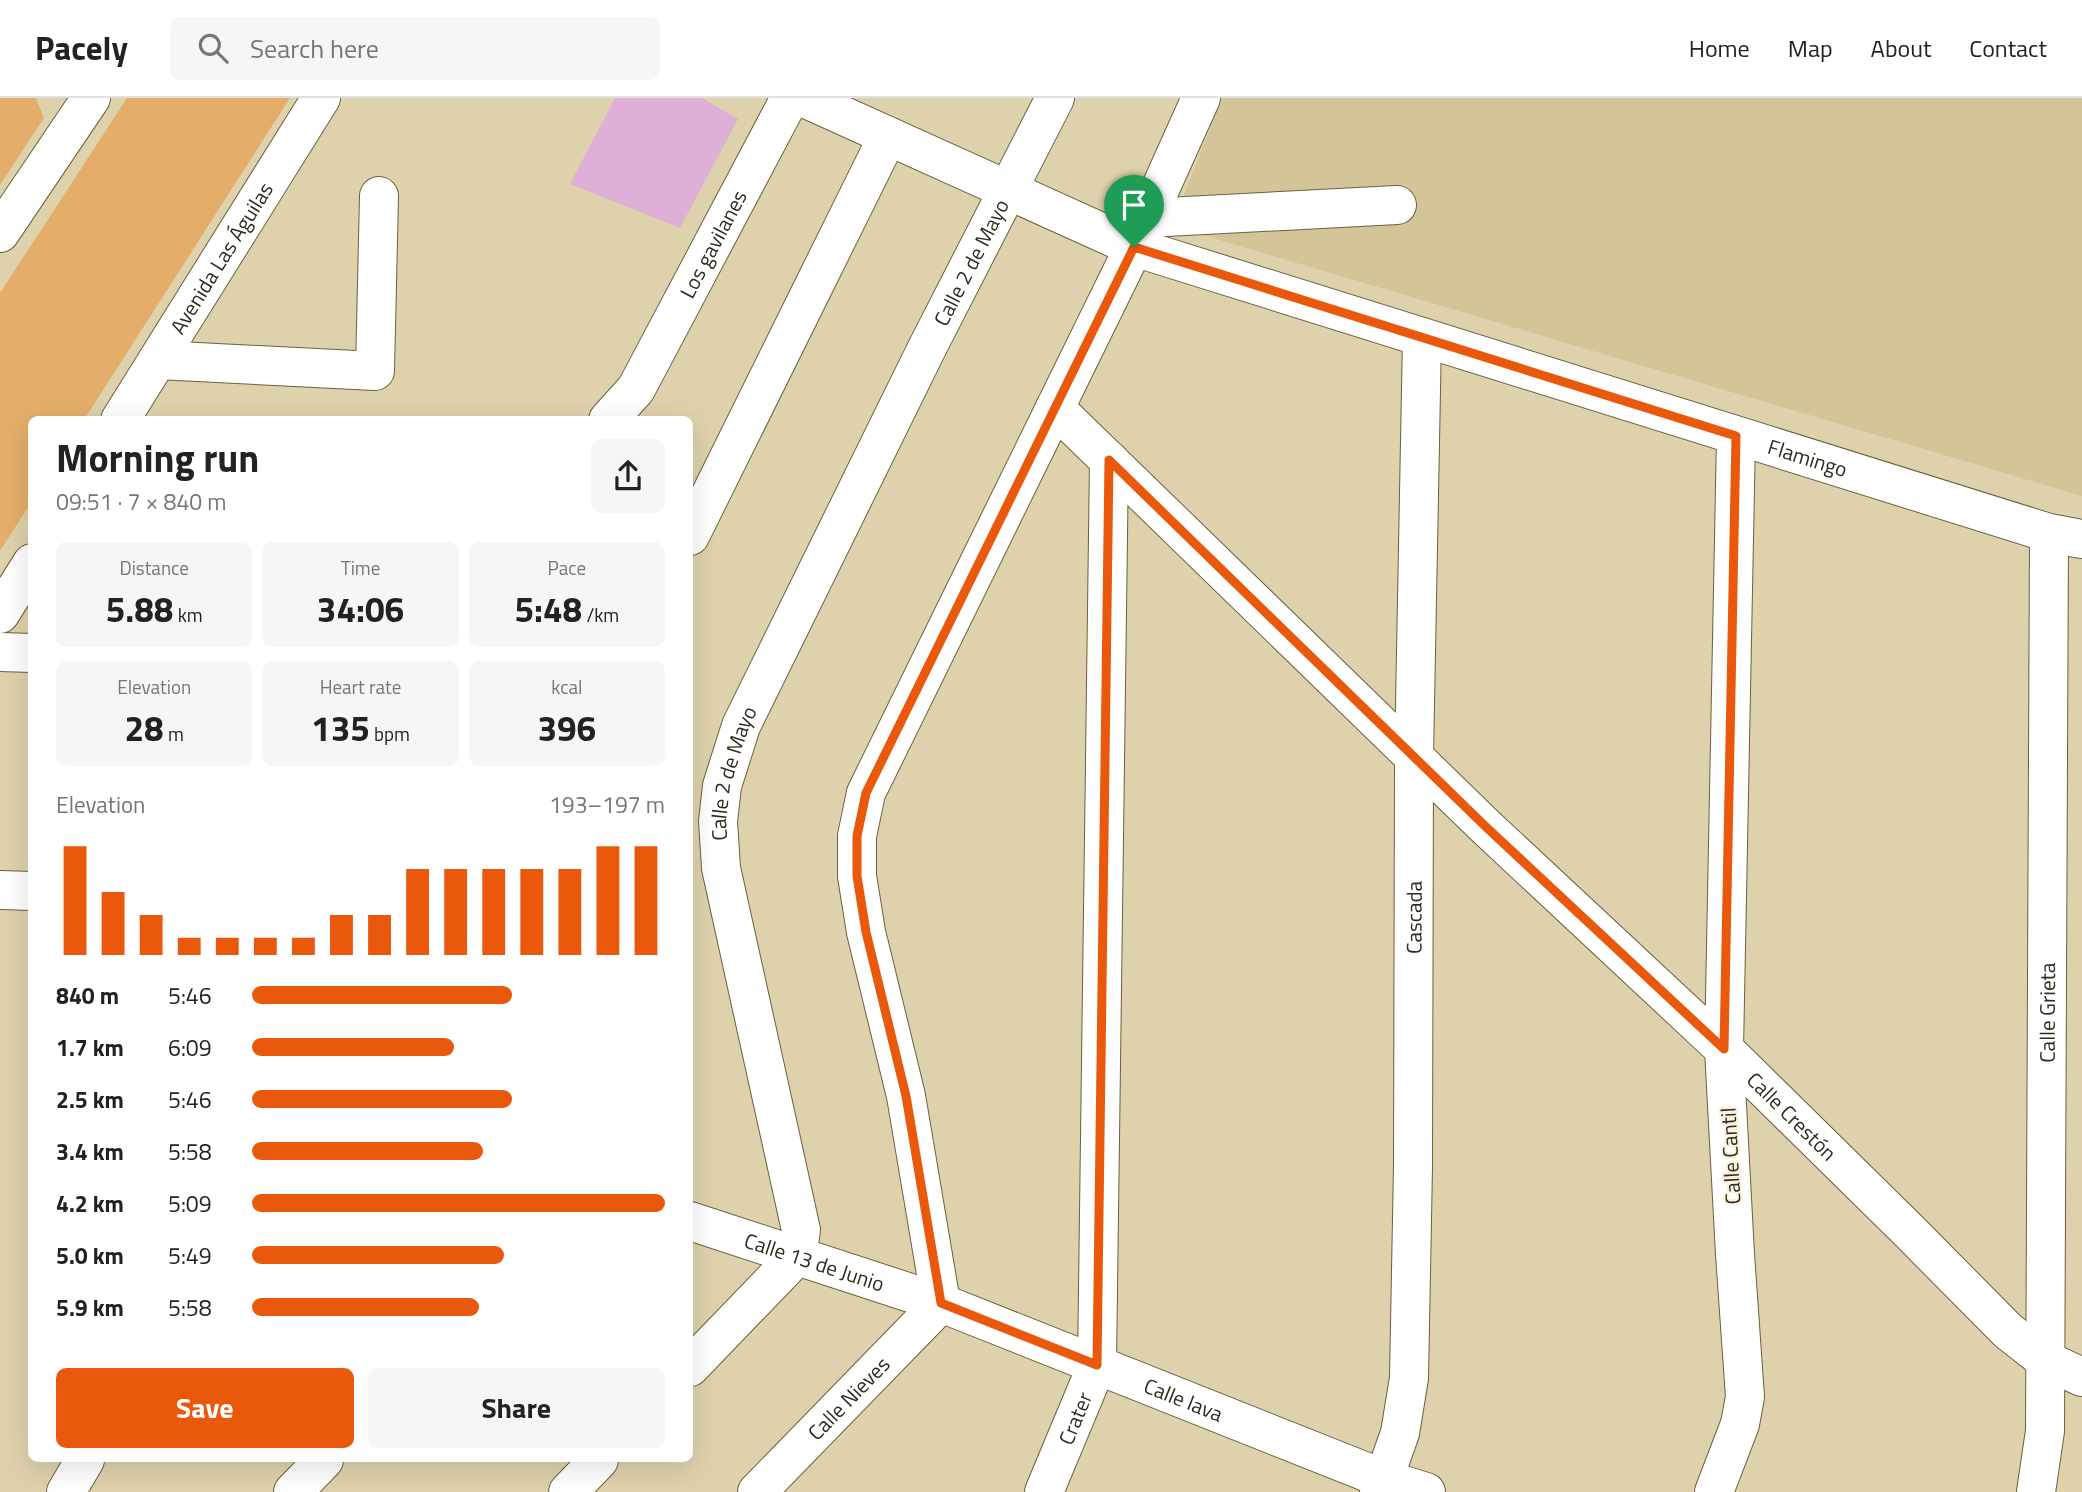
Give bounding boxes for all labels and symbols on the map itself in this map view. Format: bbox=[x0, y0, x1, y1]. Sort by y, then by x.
pin bbox=[1104, 175, 1164, 247]
street label: Avenida Las Águilas bbox=[162, 176, 281, 340]
street label: Los gavilanes bbox=[671, 184, 755, 304]
street label: Calle 2 de Mayo bbox=[925, 193, 1017, 331]
street label: Flamingo bbox=[1764, 430, 1852, 485]
street label: Calle 2 de Mayo bbox=[702, 700, 765, 842]
street label: Cascada bbox=[1398, 880, 1430, 954]
street label: Calle Grieta bbox=[2031, 962, 2063, 1063]
street label: Calle Crestón bbox=[1740, 1064, 1844, 1168]
street label: Calle Cantil bbox=[1711, 1107, 1749, 1205]
street label: Calle 13 de Junio bbox=[740, 1224, 889, 1300]
street label: Calle Nieves bbox=[800, 1349, 897, 1447]
street label: Calle lava bbox=[1139, 1369, 1228, 1430]
street label: Crater bbox=[1050, 1387, 1100, 1449]

